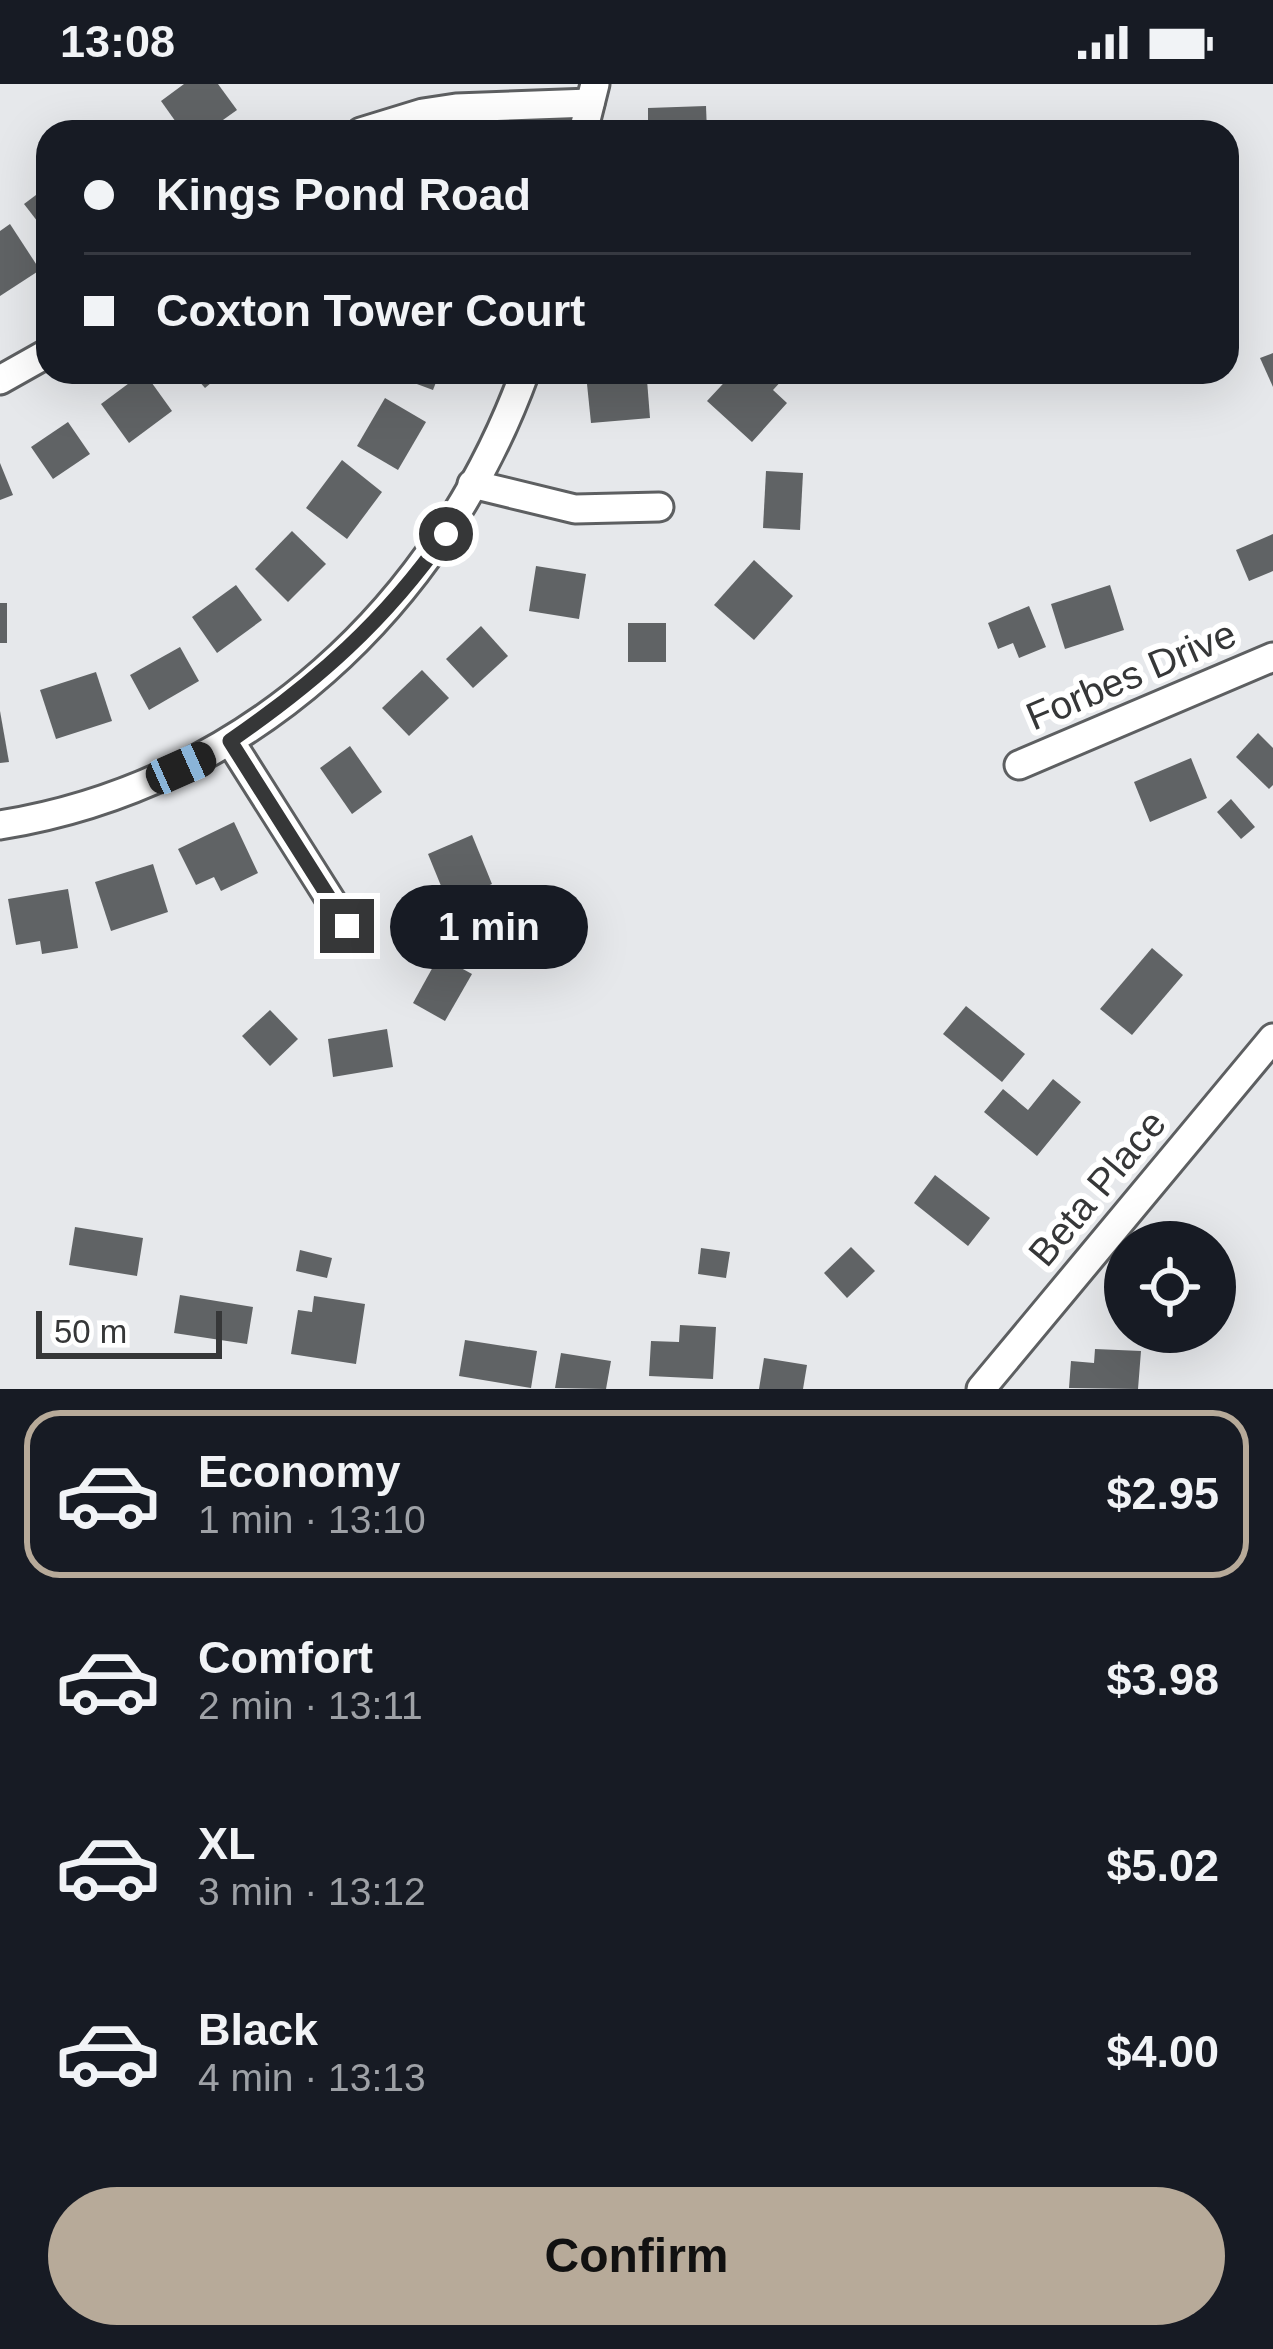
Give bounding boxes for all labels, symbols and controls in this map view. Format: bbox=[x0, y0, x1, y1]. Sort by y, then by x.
text: 13:08 bbox=[60, 16, 175, 67]
text: Kings Pond Road bbox=[156, 169, 531, 220]
text: Coxton Tower Court bbox=[156, 285, 585, 336]
route start bbox=[419, 507, 473, 561]
street label: Forbes Drive bbox=[1020, 612, 1242, 738]
car bbox=[141, 737, 221, 799]
callout: 1 min bbox=[389, 884, 587, 968]
route end bbox=[320, 899, 374, 953]
text: 1 min bbox=[438, 905, 540, 948]
street label: Beta Place bbox=[1020, 1102, 1174, 1274]
map controls bbox=[1104, 1221, 1236, 1353]
button: locate bbox=[1104, 1221, 1236, 1353]
scale bar bbox=[36, 1305, 222, 1358]
text: 50 m bbox=[54, 1313, 127, 1350]
icon: car bbox=[54, 1440, 162, 1548]
text: Economy bbox=[198, 1446, 401, 1497]
text: $2.95 bbox=[1106, 1468, 1219, 1519]
text: 1 min · 13:10 bbox=[198, 1498, 426, 1541]
icon: car bbox=[54, 1626, 162, 1734]
text: Comfort bbox=[198, 1632, 373, 1683]
text: $3.98 bbox=[1106, 1654, 1219, 1705]
text: 2 min · 13:11 bbox=[198, 1684, 423, 1727]
icon: car bbox=[54, 1812, 162, 1920]
text: XL bbox=[198, 1818, 256, 1869]
text: $5.02 bbox=[1106, 1840, 1219, 1891]
text: 3 min · 13:12 bbox=[198, 1870, 426, 1913]
icon: car bbox=[54, 1998, 162, 2106]
text: Black bbox=[198, 2004, 318, 2055]
text: $4.00 bbox=[1106, 2026, 1219, 2077]
text: 4 min · 13:13 bbox=[198, 2056, 426, 2099]
button: Confirm bbox=[48, 2187, 1225, 2325]

